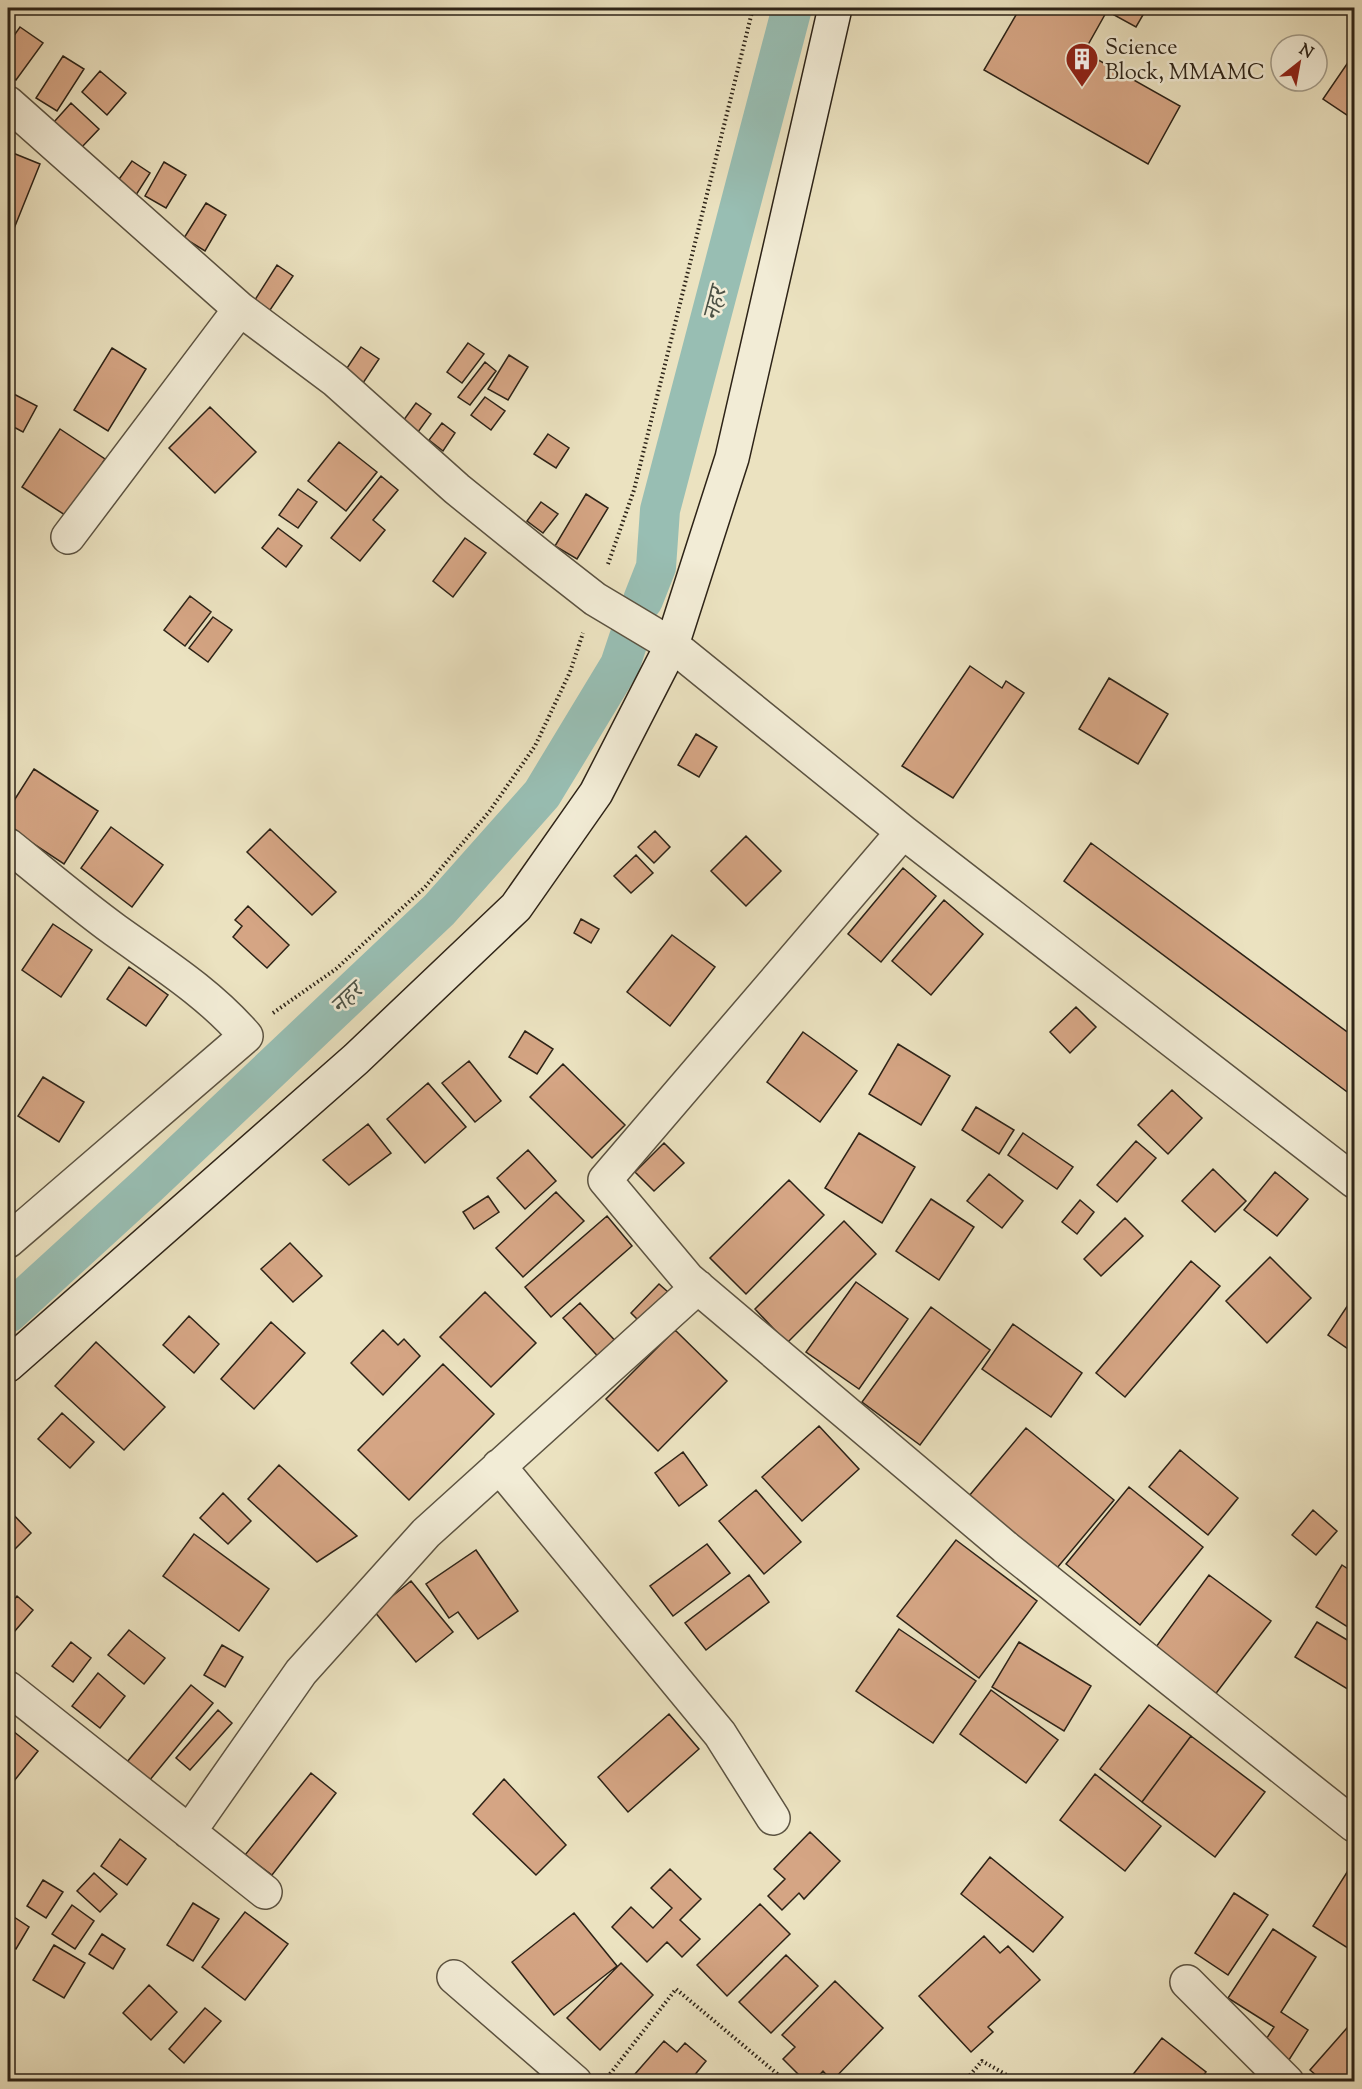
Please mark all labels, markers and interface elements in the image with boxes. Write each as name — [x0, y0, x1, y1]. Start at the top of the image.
place label: Science Block, MMAMC — [1105, 33, 1265, 90]
north arrow — [1269, 33, 1329, 93]
text: N — [1294, 39, 1317, 66]
building icon: Science Block, MMAMC — [1064, 41, 1100, 88]
water label: नहर — [695, 280, 738, 325]
water label: नहर — [324, 972, 375, 1023]

